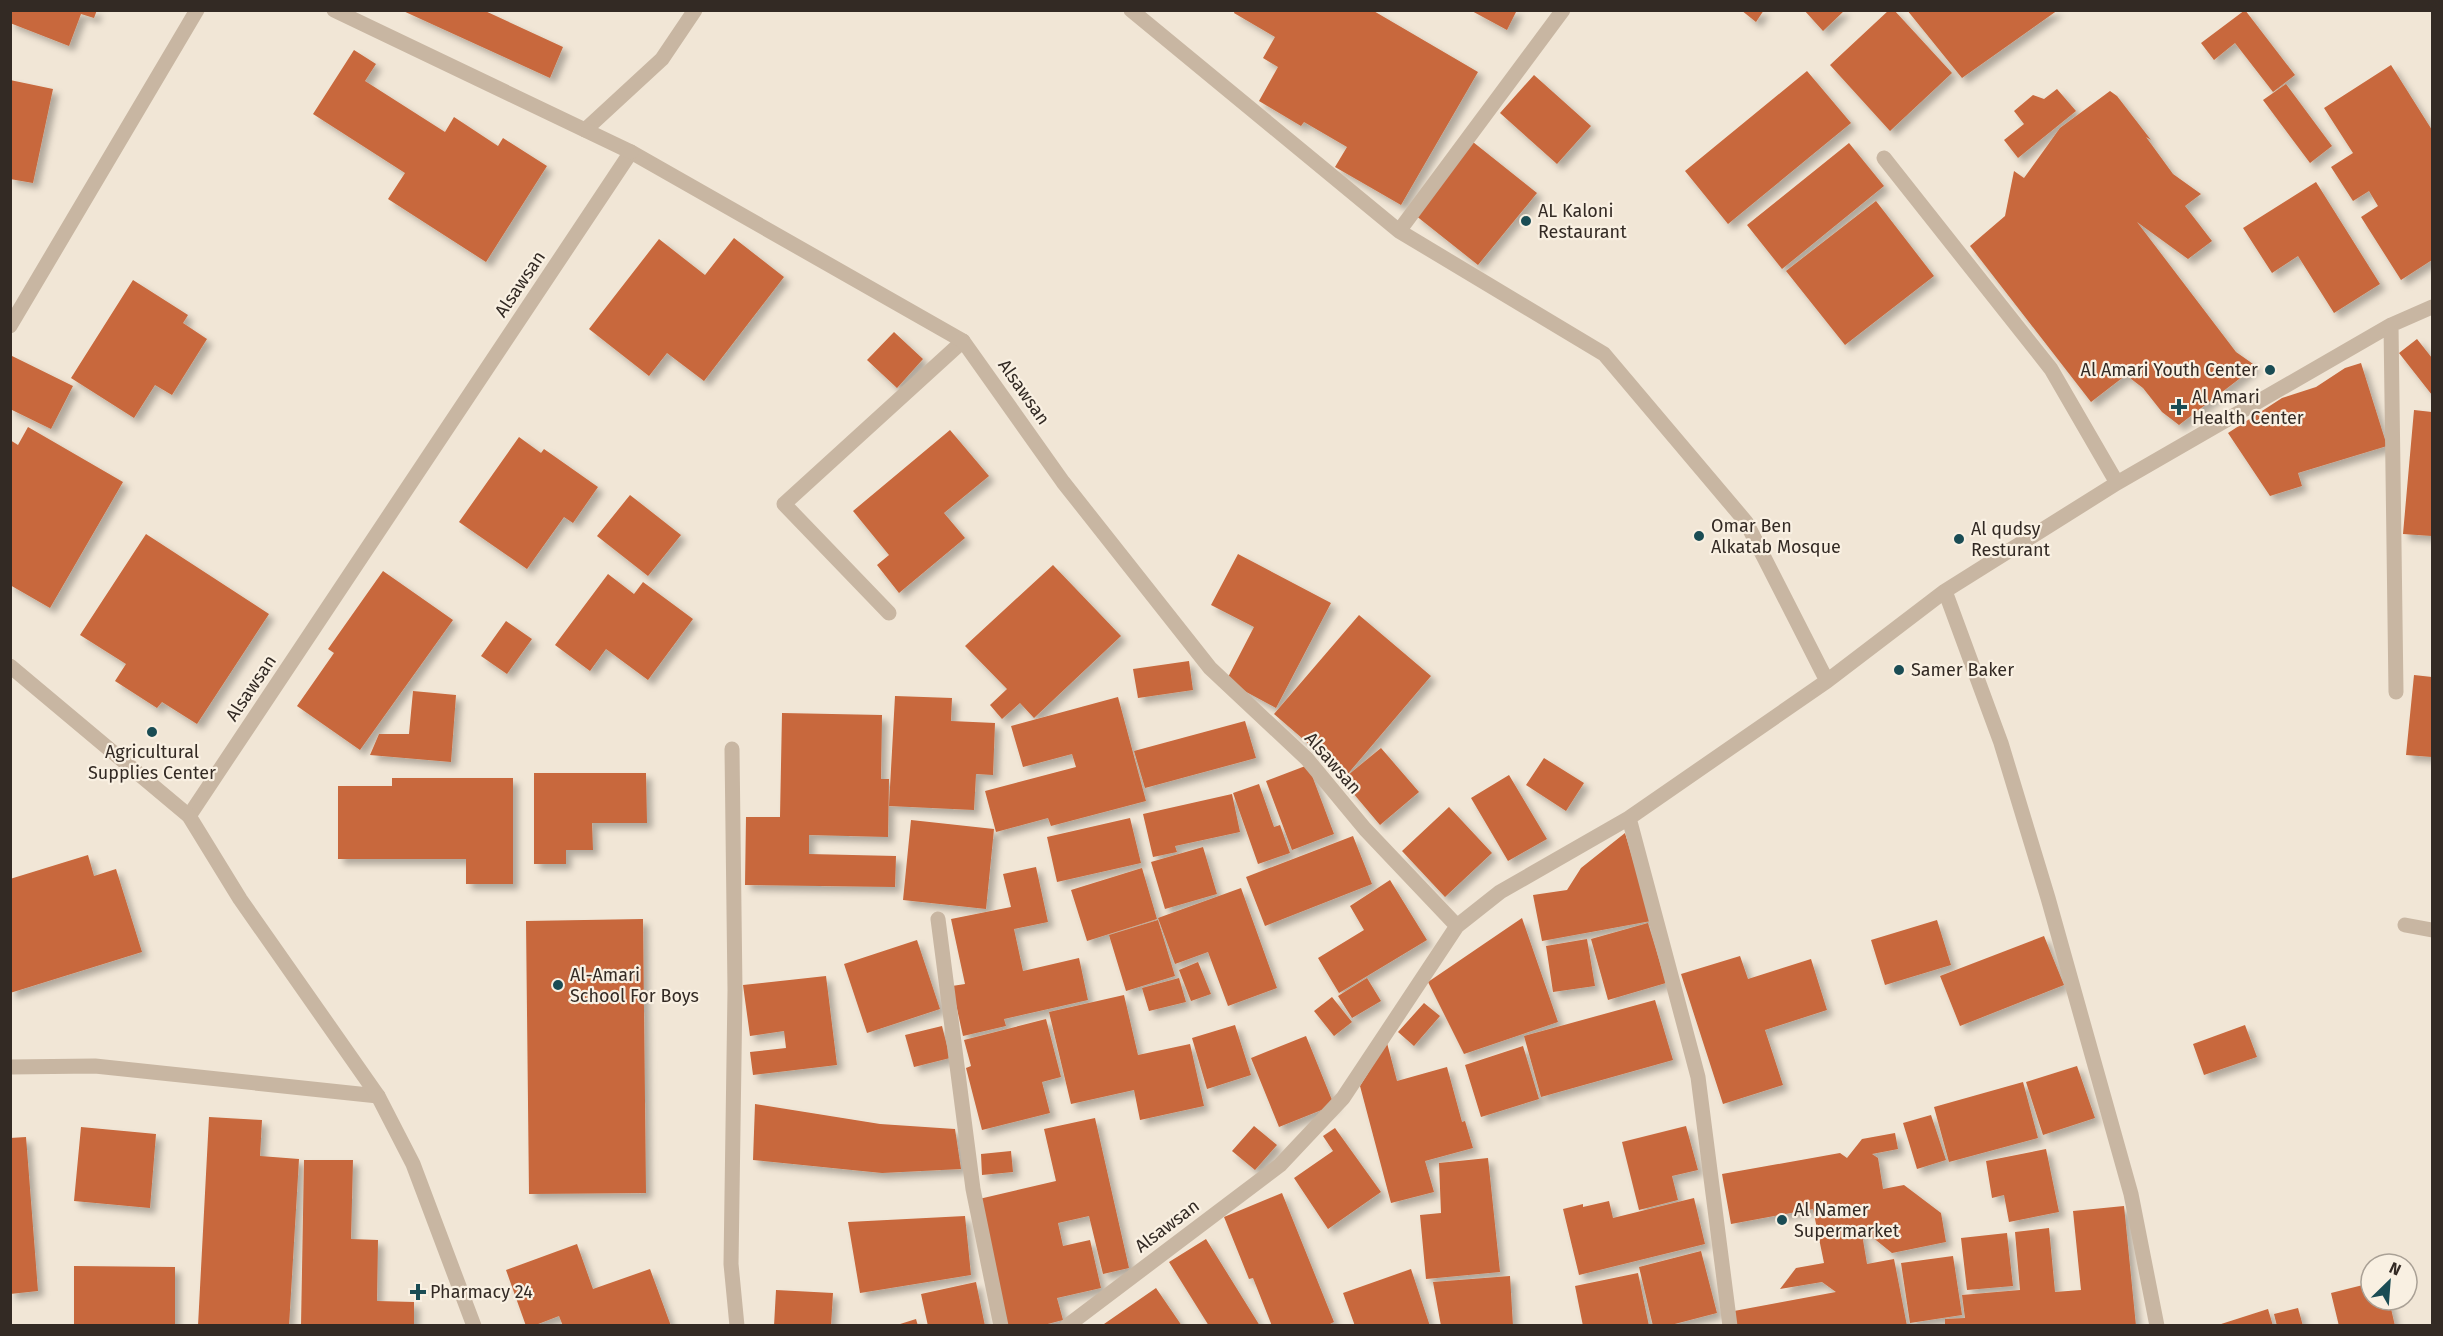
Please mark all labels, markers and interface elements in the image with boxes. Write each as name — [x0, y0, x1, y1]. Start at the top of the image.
place label: AL Kaloni Restaurant — [1538, 200, 1627, 243]
marker: AL Kaloni Restaurant — [1519, 214, 1533, 228]
street label: Alsawsan — [490, 247, 550, 321]
street label: Alsawsan — [993, 355, 1055, 429]
place label: Al Amari Youth Center — [2081, 359, 2258, 381]
marker: Al Amari Youth Center — [2263, 363, 2277, 377]
place label: Al Amari Health Center — [2192, 386, 2304, 429]
marker: Al Amari Health Center — [2170, 398, 2188, 416]
place label: Omar Ben Alkatab Mosque — [1711, 515, 1841, 558]
place label: Al qudsy Resturant — [1971, 518, 2050, 561]
marker: Omar Ben Alkatab Mosque — [1692, 529, 1706, 543]
marker: Al qudsy Resturant — [1952, 532, 1966, 546]
street label: Alsawsan — [221, 651, 281, 725]
place label: Samer Baker — [1911, 659, 2014, 681]
marker: Samer Baker — [1892, 663, 1906, 677]
marker: Agricultural Supplies Center — [145, 725, 159, 739]
street label: Alsawsan — [1300, 727, 1366, 799]
place label: Agricultural Supplies Center — [88, 741, 216, 784]
place label: Al-Amari School For Boys — [570, 964, 699, 1007]
marker: Al-Amari School For Boys — [551, 978, 565, 992]
street label: Alsawsan — [1130, 1195, 1204, 1257]
place label: Al Namer Supermarket — [1794, 1199, 1900, 1242]
marker: Al Namer Supermarket — [1775, 1213, 1789, 1227]
north arrow — [2359, 1252, 2419, 1312]
text: N — [2386, 1258, 2404, 1280]
place label: Pharmacy 24 — [430, 1281, 533, 1303]
marker: Pharmacy 24 — [411, 1285, 425, 1299]

